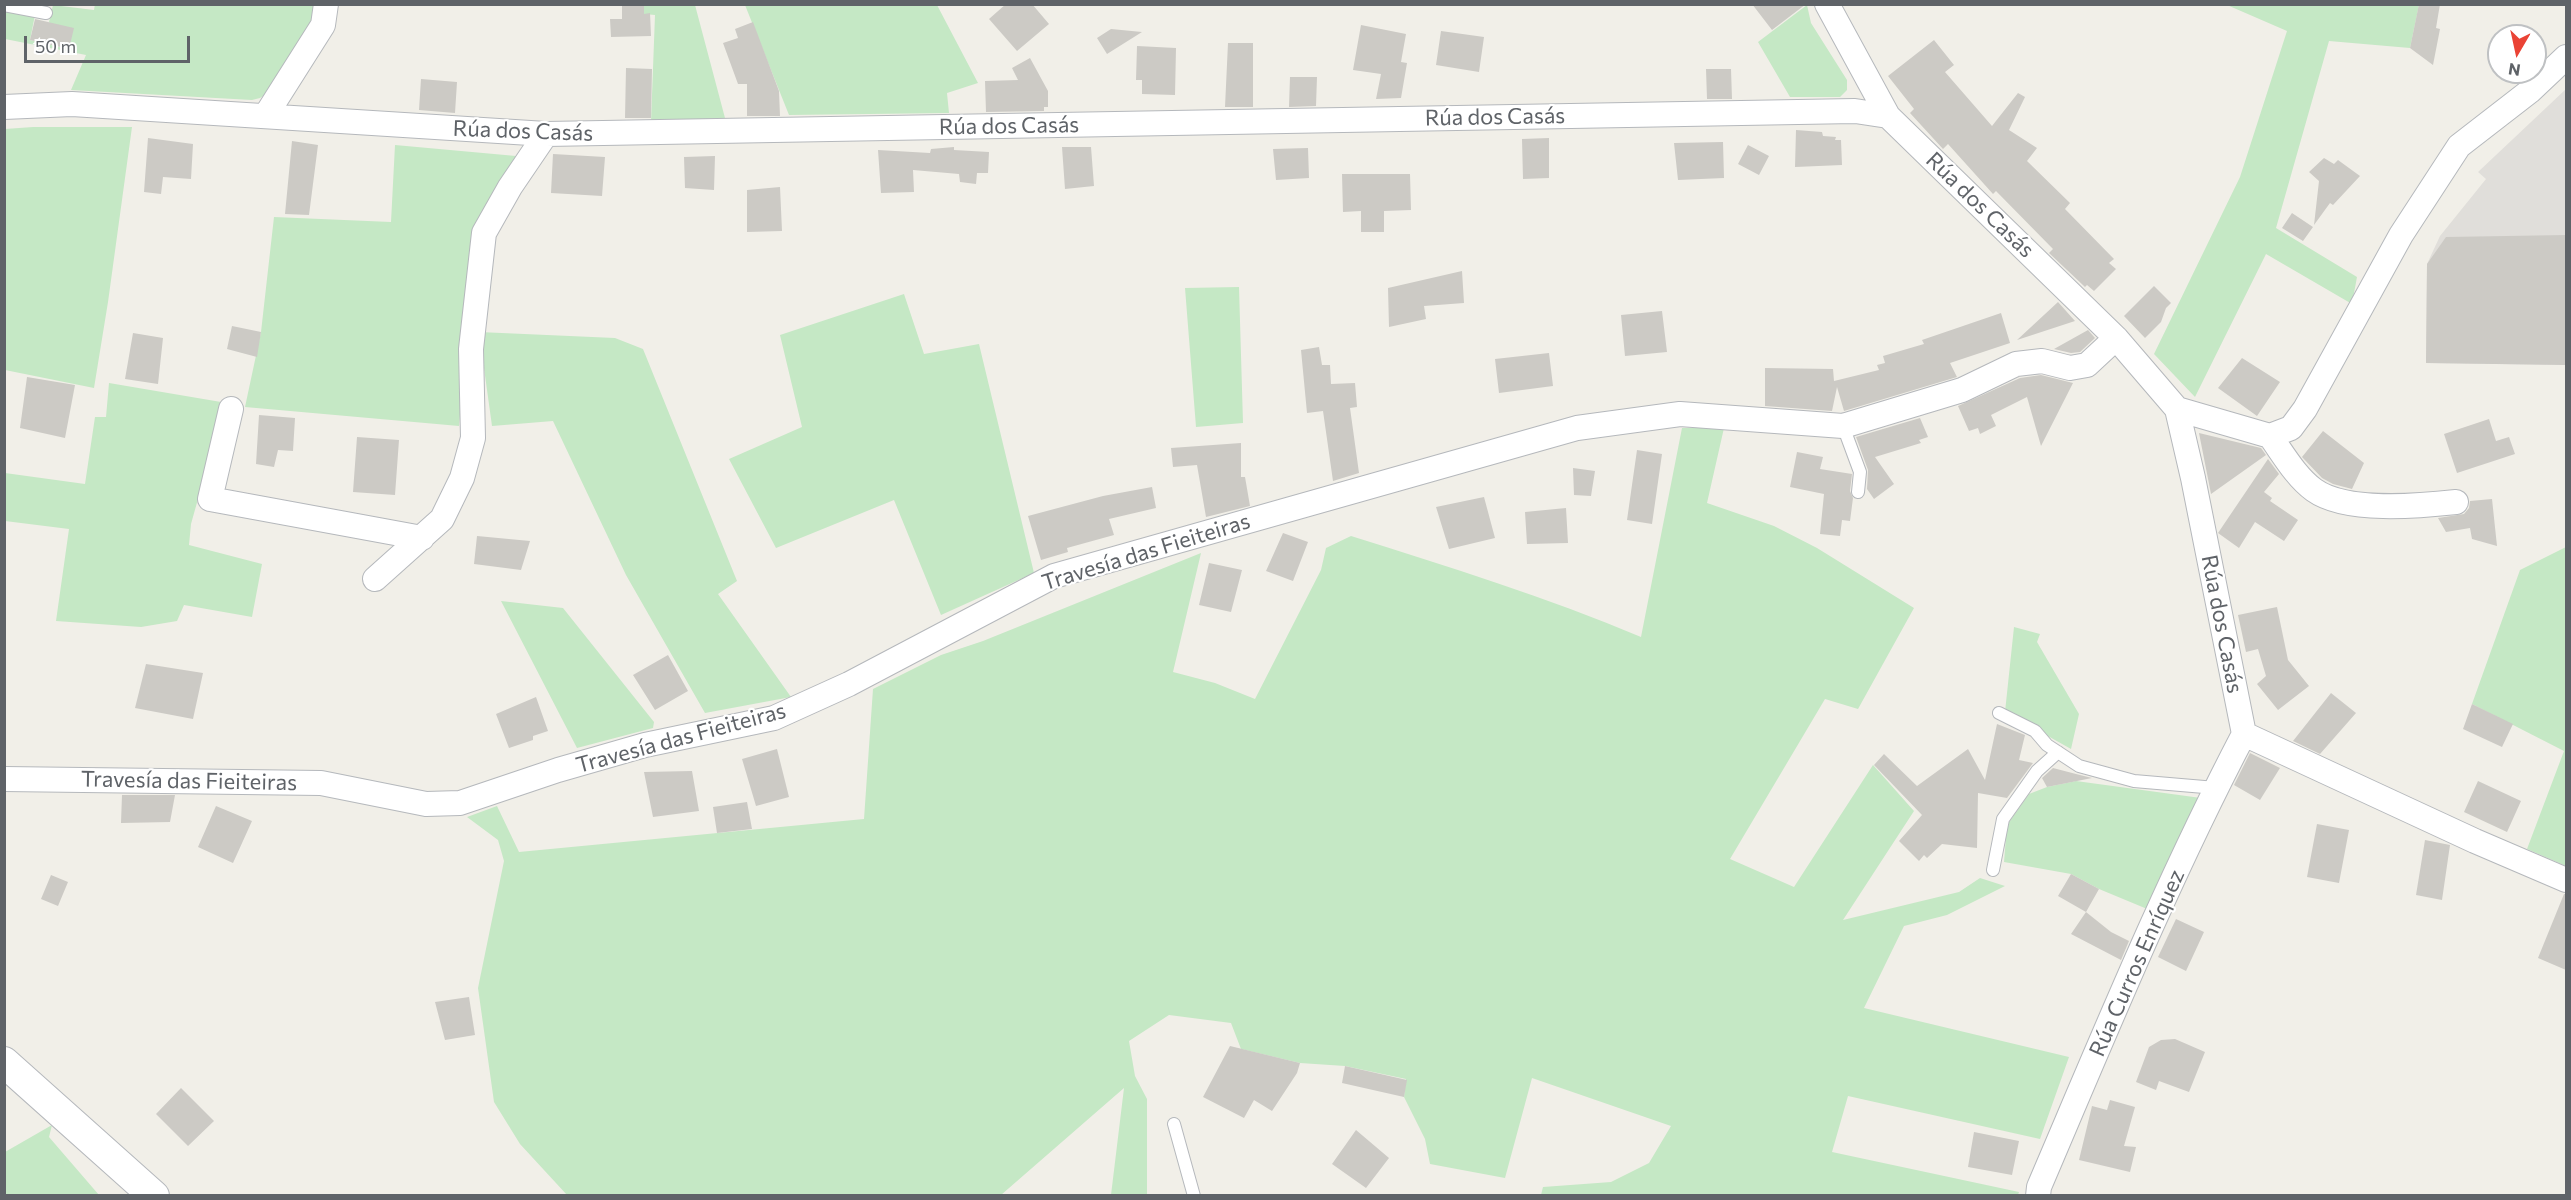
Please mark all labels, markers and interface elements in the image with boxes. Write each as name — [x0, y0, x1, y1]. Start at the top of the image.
scale bar — [27, 24, 194, 62]
north arrow — [2487, 24, 2547, 84]
text: 50 m — [35, 35, 76, 57]
text: N — [2507, 60, 2522, 81]
street label: Rúa dos Casás — [1425, 103, 1565, 131]
street label: Rúa dos Casás — [939, 112, 1079, 140]
street label: Rúa dos Casás — [452, 115, 594, 147]
street label: Rúa dos Casás — [1920, 147, 2040, 263]
street label: Travesía das Fieiteiras — [1039, 508, 1253, 596]
street label: Rúa dos Casás — [2196, 553, 2248, 695]
street label: Travesía das Fieiteiras — [573, 697, 789, 779]
street label: Travesía das Fieiteiras — [81, 766, 297, 796]
street label: Rúa Curros Enríquez — [2084, 865, 2190, 1061]

